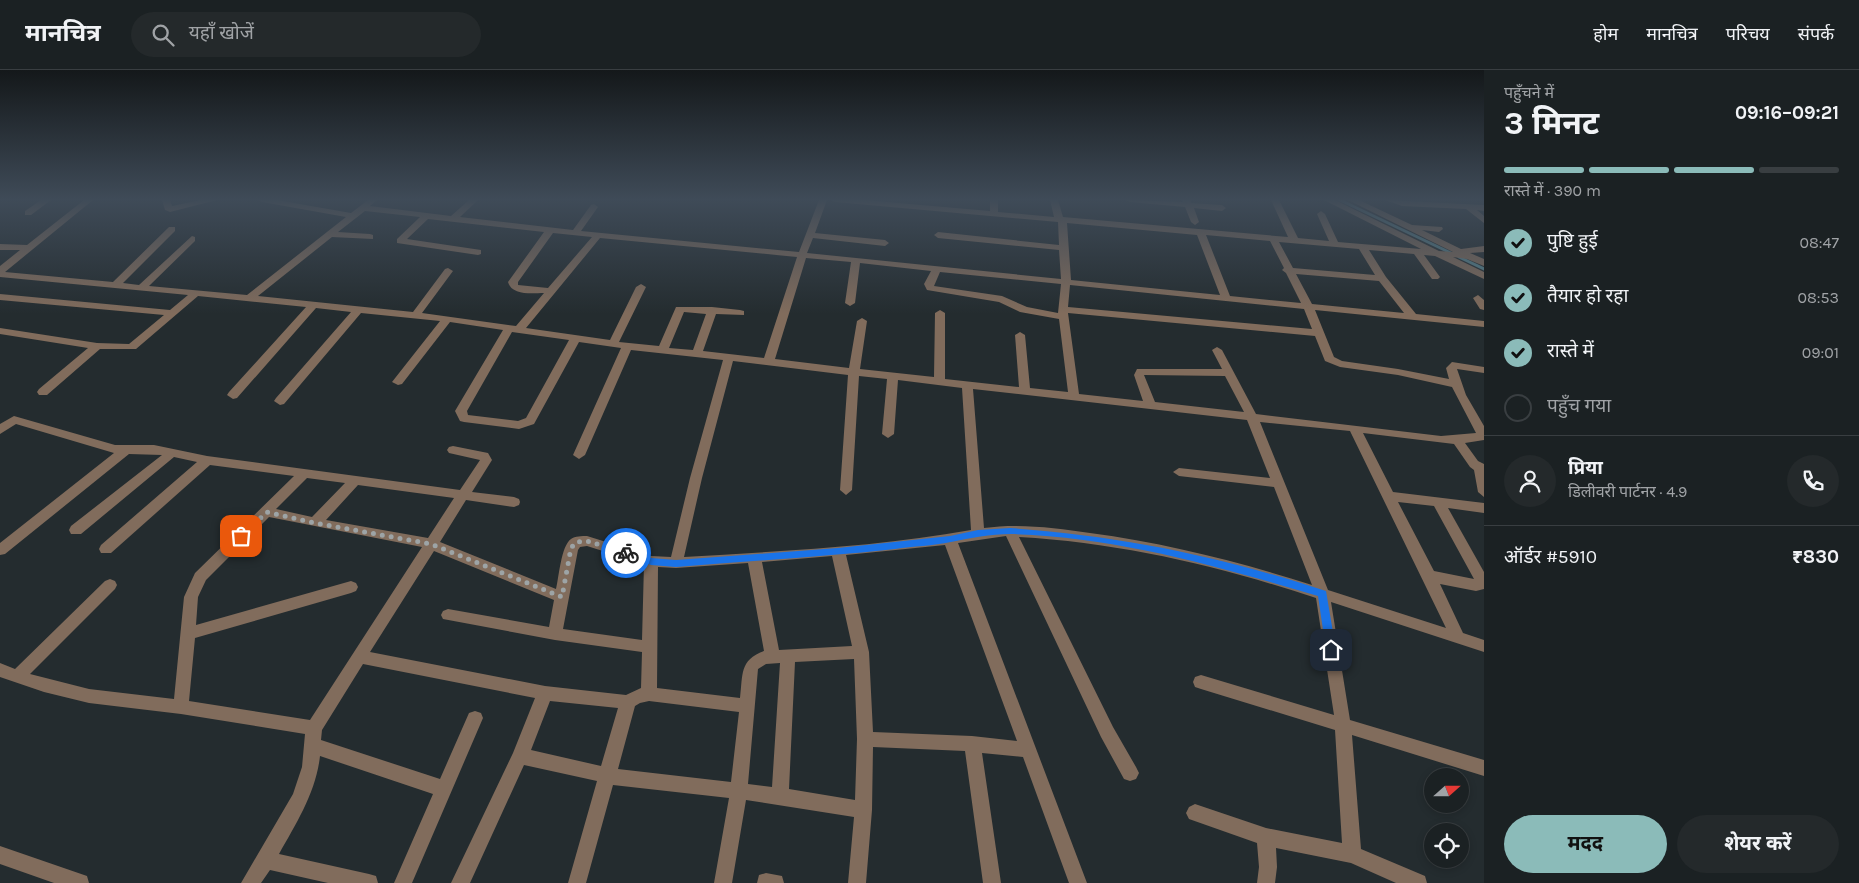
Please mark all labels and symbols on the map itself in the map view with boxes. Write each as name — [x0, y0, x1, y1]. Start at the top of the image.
pin — [220, 515, 262, 557]
courier — [601, 528, 651, 578]
pin — [1310, 629, 1352, 671]
north arrow — [1424, 768, 1469, 812]

